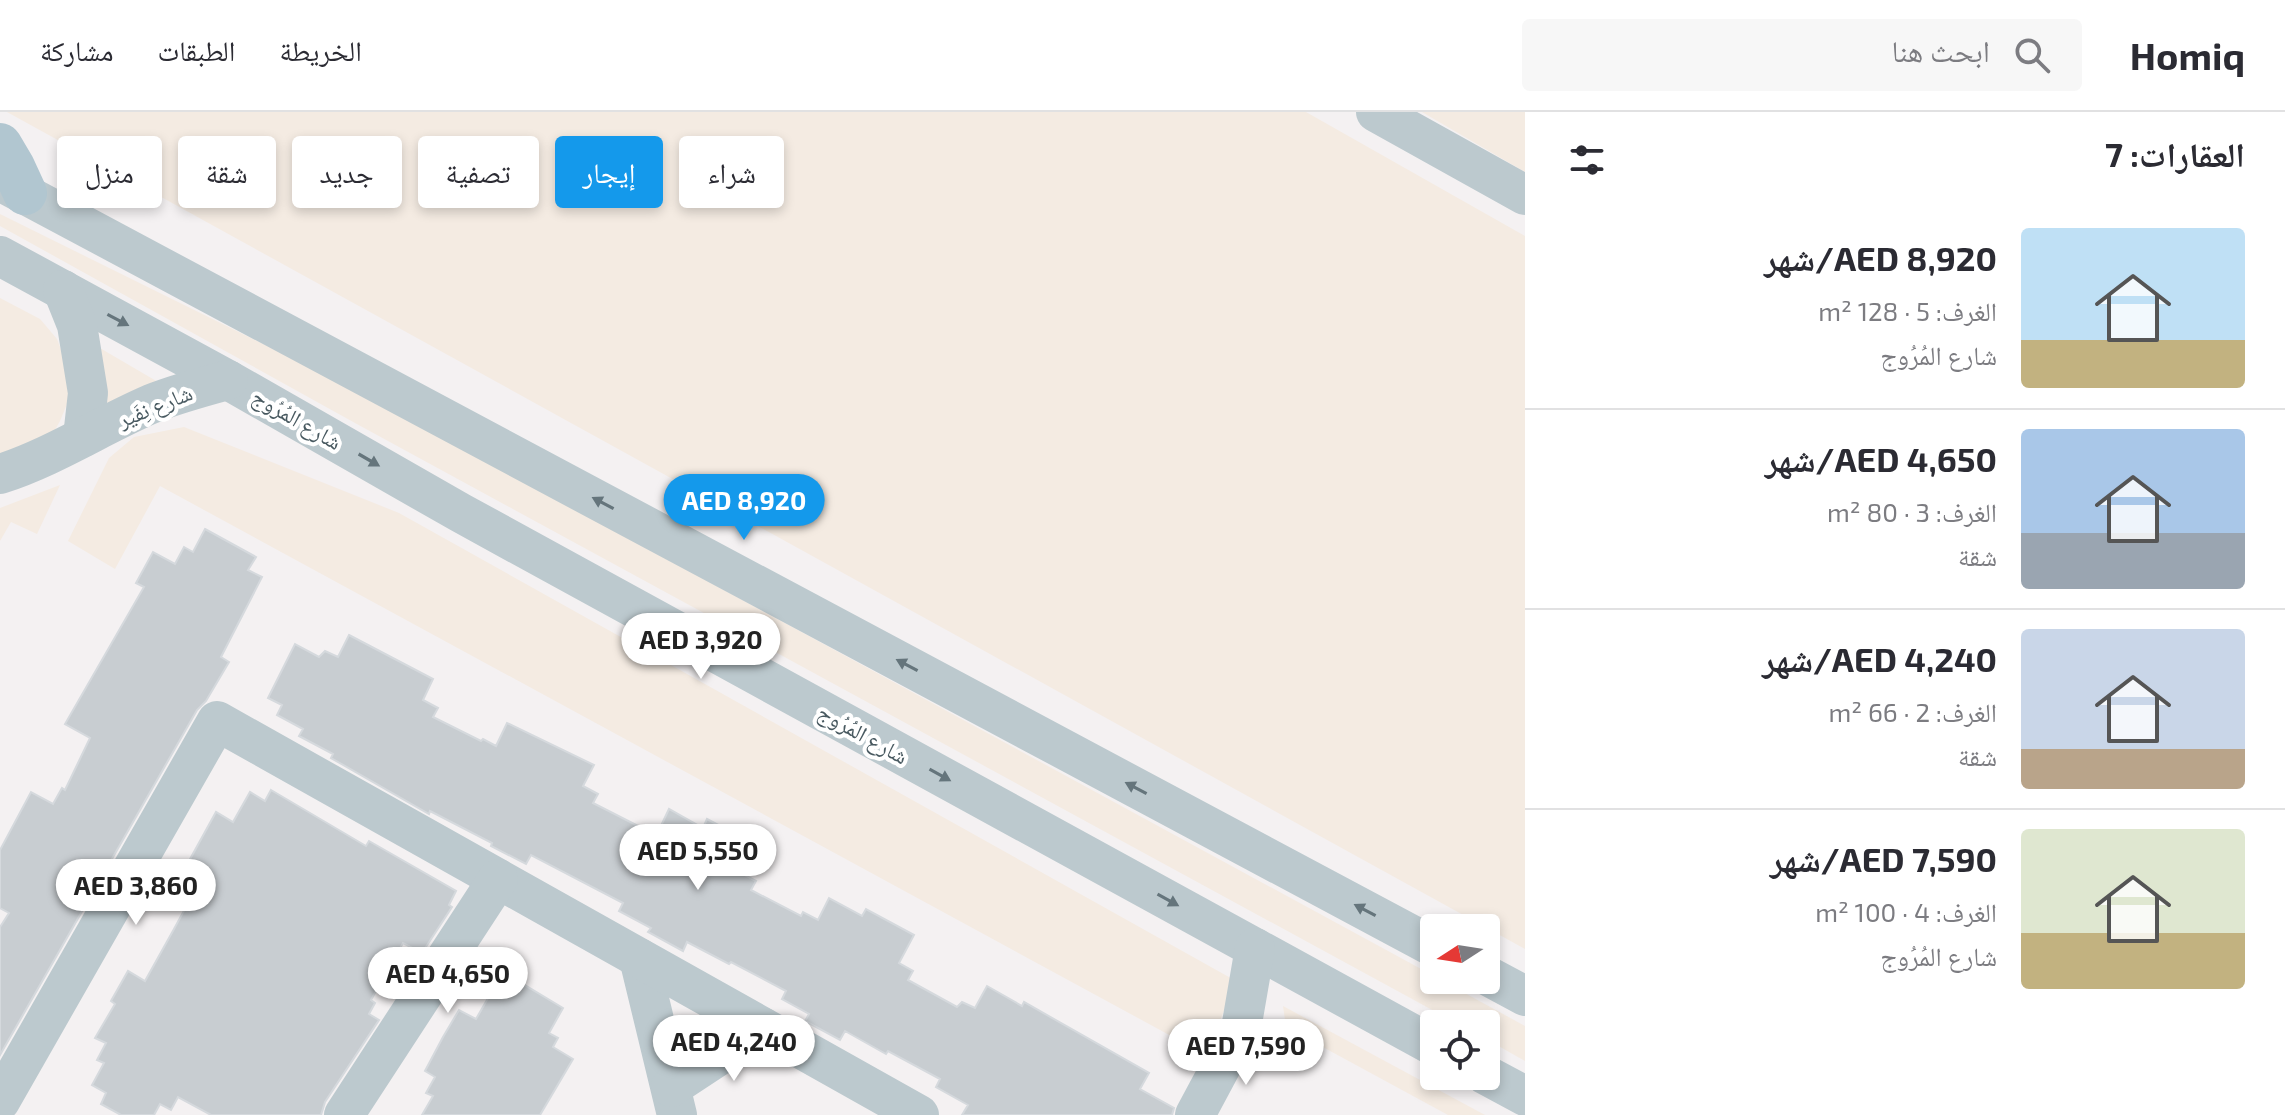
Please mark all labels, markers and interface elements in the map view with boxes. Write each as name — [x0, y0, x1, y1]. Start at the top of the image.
search box — [1522, 19, 2082, 91]
text: ابحث هنا — [1892, 32, 1990, 68]
text: Homiq — [2130, 32, 2245, 78]
text: مشاركة — [40, 33, 114, 67]
text: الطبقات — [158, 33, 235, 67]
text: الخريطة — [279, 33, 362, 67]
icon: search — [2010, 33, 2054, 77]
text: العقارات: 7 — [2105, 133, 2245, 174]
chip: منزل — [57, 136, 162, 208]
chip: شقة — [178, 136, 276, 208]
chip: جديد — [292, 136, 402, 208]
chip: تصفية — [418, 136, 539, 208]
chip: إيجار — [555, 136, 663, 208]
chip: شراء — [679, 136, 784, 208]
icon: filters — [1565, 138, 1609, 182]
text: AED 8,920/شهر — [1764, 237, 1997, 278]
icon: home — [2085, 260, 2181, 356]
text: الغرف: 5 · 128 m² — [1818, 295, 1997, 326]
one-way arrow — [106, 313, 129, 327]
text: شارع المُرُوج — [1880, 339, 1997, 370]
street label: شارع نِفَير — [113, 378, 196, 434]
street label: شارع المُرُوج — [247, 382, 347, 456]
text: AED 4,650/شهر — [1765, 438, 1997, 479]
one-way arrow — [358, 453, 380, 467]
icon: home — [2085, 461, 2181, 557]
pin: AED 8,920 — [652, 474, 836, 542]
text: AED 8,920 — [682, 484, 806, 515]
one-way arrow — [592, 496, 615, 510]
text: الغرف: 3 · 80 m² — [1827, 496, 1997, 527]
text: شقة — [1958, 540, 1997, 571]
pin: AED 3,920 — [609, 613, 793, 681]
text: AED 3,920 — [639, 623, 763, 654]
text: AED 4,240/شهر — [1762, 638, 1997, 679]
one-way arrow — [895, 659, 918, 672]
icon: home — [2085, 661, 2181, 757]
text: الغرف: 2 · 66 m² — [1829, 696, 1997, 727]
street label: شارع المُرُوج — [813, 698, 913, 770]
text: شقة — [1958, 740, 1997, 771]
one-way arrow — [929, 768, 951, 782]
one-way arrow — [1125, 781, 1147, 795]
pin: AED 5,550 — [606, 824, 790, 892]
text: AED 5,550 — [637, 834, 759, 865]
text: AED 7,590/شهر — [1770, 838, 1997, 879]
pin: AED 3,860 — [44, 859, 228, 927]
icon: home — [2085, 861, 2181, 957]
text: AED 3,860 — [74, 869, 198, 900]
one-way arrow — [1157, 893, 1179, 907]
text: الغرف: 4 · 100 m² — [1815, 896, 1997, 927]
one-way arrow — [1354, 904, 1377, 917]
north arrow — [1420, 914, 1500, 994]
map controls — [1420, 914, 1500, 1090]
text: شارع المُرُوج — [1880, 940, 1997, 971]
pin: AED 4,650 — [356, 947, 540, 1015]
text: AED 4,650 — [386, 957, 510, 988]
button: locate — [1420, 1010, 1500, 1090]
pin: AED 4,240 — [642, 1015, 826, 1083]
pin: AED 7,590 — [1154, 1019, 1338, 1087]
text: AED 4,240 — [671, 1025, 797, 1056]
text: AED 7,590 — [1186, 1029, 1306, 1060]

